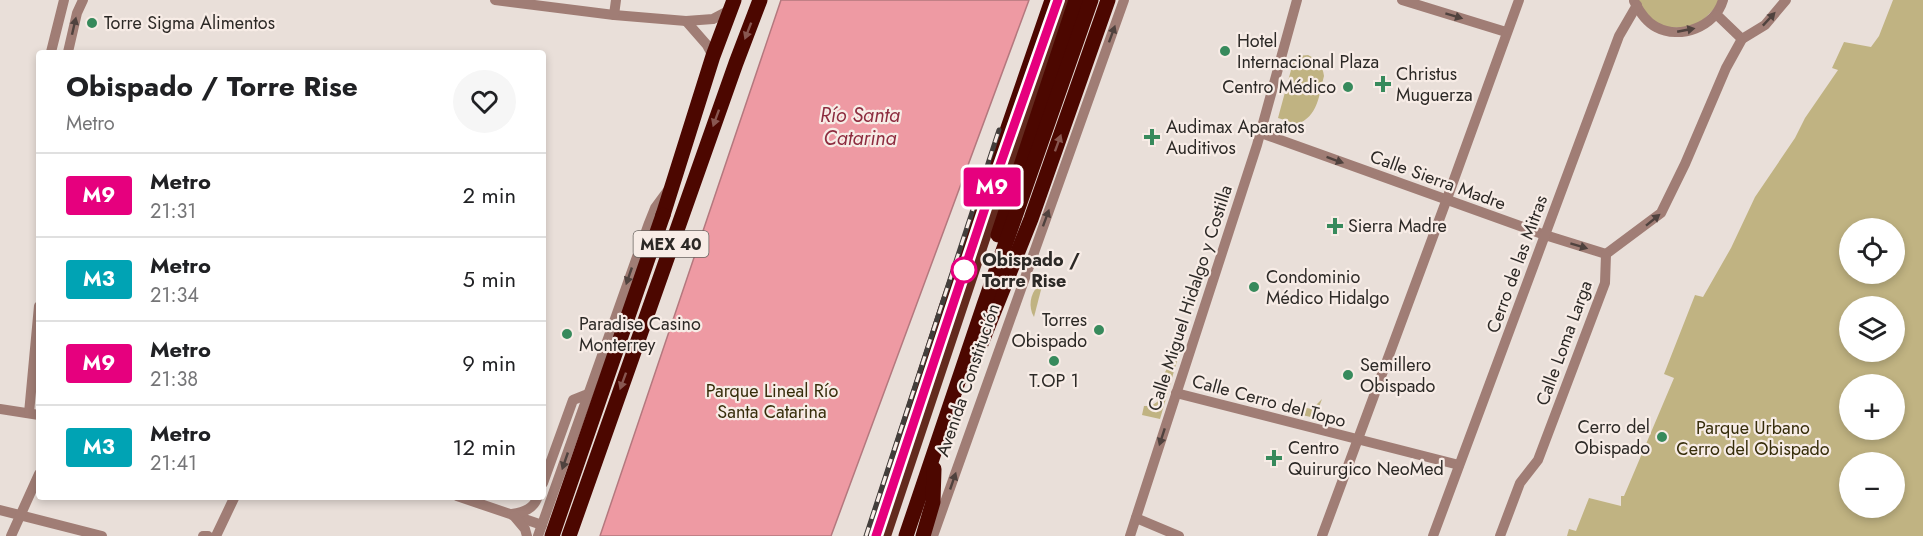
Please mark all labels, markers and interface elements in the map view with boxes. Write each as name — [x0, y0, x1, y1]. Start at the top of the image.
place label: Torre Sigma Alimentos — [104, 10, 275, 36]
one-way arrow — [1445, 12, 1463, 21]
one-way arrow — [1762, 12, 1776, 27]
marker: Torre Sigma Alimentos — [85, 16, 99, 30]
one-way arrow — [70, 17, 80, 35]
one-way arrow — [742, 23, 752, 41]
one-way arrow — [1107, 25, 1117, 43]
one-way arrow — [1677, 25, 1696, 34]
place label: Hotel Internacional Plaza — [1237, 28, 1379, 75]
marker: Hotel Internacional Plaza — [1218, 44, 1232, 58]
place label: Christus Muguerza — [1396, 61, 1473, 108]
text: Obispado / Torre Rise — [66, 66, 358, 107]
button: heart — [453, 70, 516, 133]
place label: Centro Médico — [1222, 74, 1336, 100]
marker: Christus Muguerza — [1374, 75, 1392, 93]
marker: Centro Médico — [1341, 80, 1355, 94]
water label: Río Santa Catarina — [820, 101, 900, 153]
text: Metro — [66, 109, 115, 138]
one-way arrow — [710, 109, 720, 127]
place label: Audimax Aparatos Auditivos — [1166, 114, 1305, 161]
marker: Audimax Aparatos Auditivos — [1143, 128, 1161, 146]
one-way arrow — [1053, 134, 1063, 152]
street label: Calle Sierra Madre — [1366, 143, 1510, 217]
one-way arrow — [1326, 156, 1344, 165]
text: Metro — [150, 165, 211, 197]
line badge: M9 — [965, 168, 1019, 207]
text: M9 — [976, 172, 1008, 202]
text: 2 min — [462, 179, 516, 211]
text: M9 — [83, 180, 115, 210]
street label: Calle Miguel Hidalgo y Costilla — [1141, 182, 1239, 414]
street label: Cerro de las Mitras — [1480, 191, 1554, 337]
text: 21:31 — [150, 197, 196, 226]
one-way arrow — [1041, 209, 1051, 227]
place label: Sierra Madre — [1348, 213, 1447, 239]
one-way arrow — [1645, 214, 1660, 227]
marker: Sierra Madre — [1326, 217, 1344, 235]
map controls — [1839, 218, 1905, 518]
button: locate — [1839, 218, 1905, 284]
road number: MEX 40 — [634, 231, 708, 257]
one-way arrow — [1570, 242, 1588, 251]
place label: Obispado / Torre Rise — [982, 247, 1080, 294]
text: Metro — [150, 249, 211, 281]
marker: Obispado / Torre Rise — [951, 257, 977, 283]
text: 5 min — [463, 263, 516, 295]
text: M3 — [83, 264, 115, 294]
place label: Condominio Médico Hidalgo — [1266, 264, 1389, 311]
one-way arrow — [624, 268, 634, 286]
street label: Calle Loma Larga — [1529, 277, 1599, 409]
marker: Condominio Médico Hidalgo — [1247, 280, 1261, 294]
text: 21:34 — [150, 281, 199, 310]
button: layers — [1839, 296, 1905, 362]
street label: Avenida Constitución — [930, 300, 1006, 460]
place label: Torres Obispado — [1012, 307, 1087, 354]
place label: Paradise Casino Monterrey — [579, 311, 701, 358]
marker: Torres Obispado — [1092, 323, 1106, 337]
marker: Paradise Casino Monterrey — [560, 327, 574, 341]
text: Metro — [150, 333, 211, 365]
text: 9 min — [462, 347, 516, 379]
text: M9 — [83, 348, 115, 378]
place label: Semillero Obispado — [1360, 352, 1436, 399]
marker: T.OP 1 — [1047, 354, 1061, 368]
text: 21:38 — [150, 365, 198, 394]
place label: T.OP 1 — [1029, 368, 1079, 394]
street label: Calle Cerro del Topo — [1189, 368, 1349, 434]
marker: Semillero Obispado — [1341, 368, 1355, 382]
one-way arrow — [617, 372, 627, 390]
button: + — [1839, 374, 1905, 440]
park label: Parque Lineal Río Santa Catarina — [706, 378, 838, 425]
place label: Cerro del Obispado — [1575, 414, 1650, 461]
park label: Parque Urbano Cerro del Obispado — [1676, 415, 1830, 462]
text: Metro — [150, 417, 211, 449]
one-way arrow — [1157, 428, 1166, 446]
marker: Cerro del Obispado — [1655, 430, 1669, 444]
text: 12 min — [453, 431, 516, 463]
text: M3 — [83, 432, 115, 462]
place label: Centro Quirurgico NeoMed — [1288, 435, 1444, 482]
text: 21:41 — [150, 449, 197, 478]
marker: Centro Quirurgico NeoMed — [1265, 449, 1283, 467]
one-way arrow — [559, 452, 569, 470]
button: − — [1839, 452, 1905, 518]
one-way arrow — [948, 472, 958, 490]

